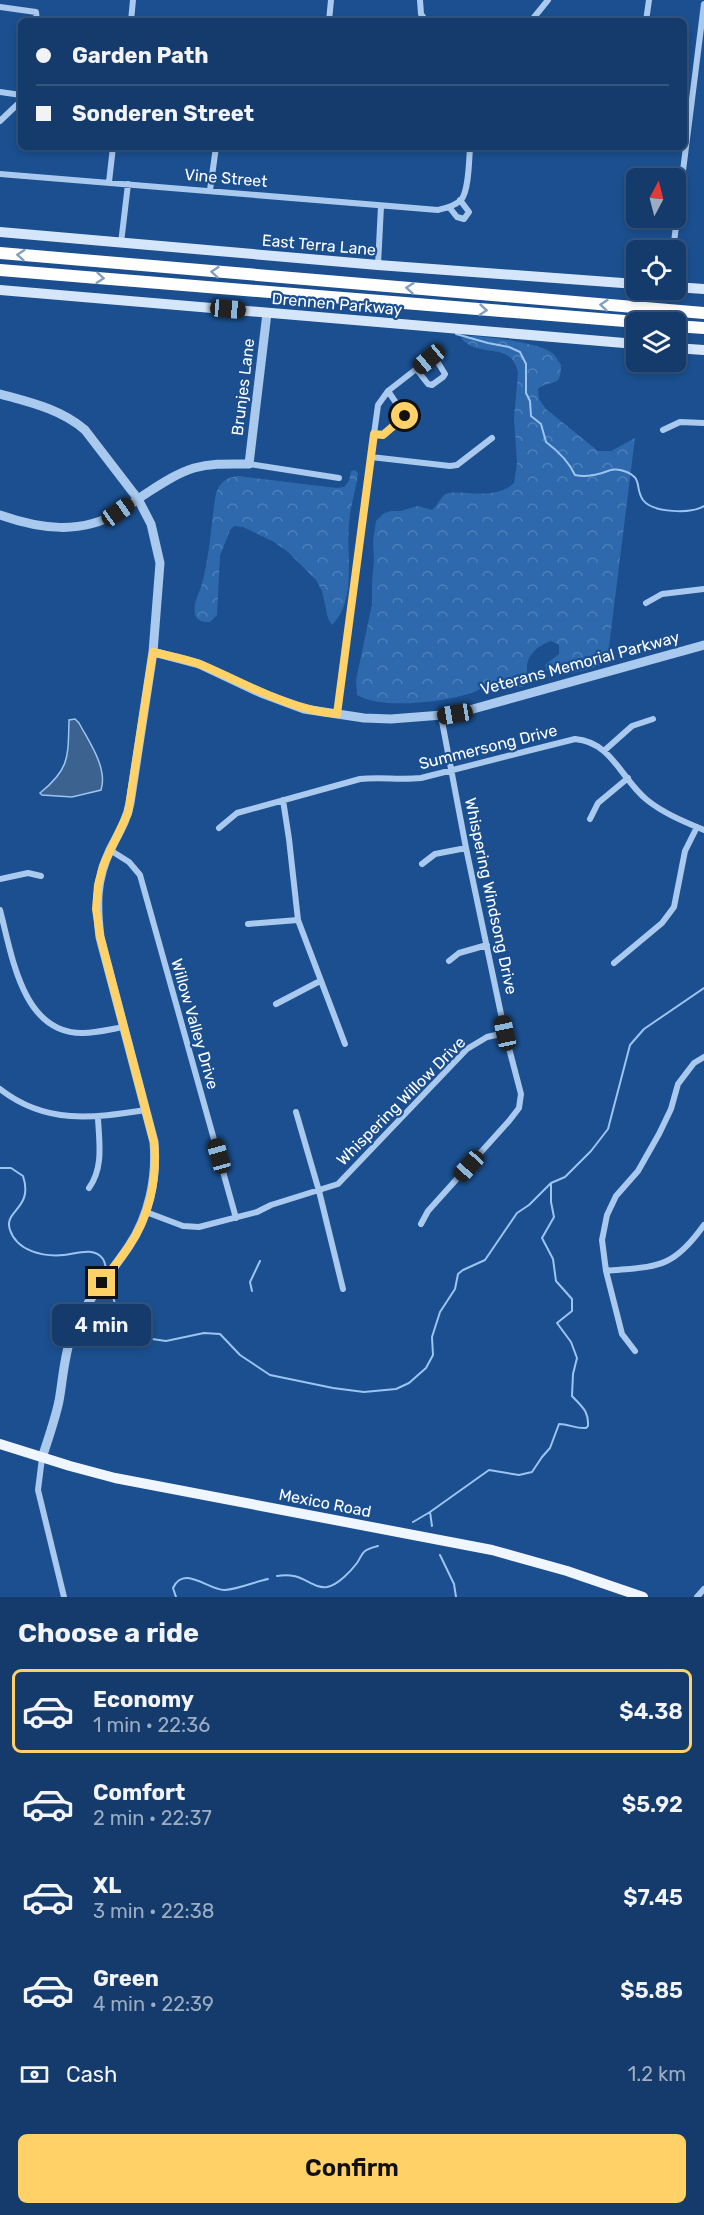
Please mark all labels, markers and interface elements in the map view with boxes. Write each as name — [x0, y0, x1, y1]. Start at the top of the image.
text: Garden Path — [72, 42, 209, 69]
text: Sonderen Street — [72, 100, 254, 127]
street label: Vine Street — [184, 165, 268, 191]
north arrow — [626, 168, 686, 228]
map controls — [626, 168, 686, 372]
street label: East Terra Lane — [261, 231, 377, 259]
button: locate — [626, 240, 686, 300]
one-way arrow — [16, 249, 25, 262]
one-way arrow — [211, 266, 220, 279]
one-way arrow — [96, 271, 105, 284]
one-way arrow — [405, 282, 414, 295]
street label: Drennen Parkway — [271, 289, 403, 319]
car — [209, 298, 247, 320]
one-way arrow — [599, 299, 608, 312]
one-way arrow — [478, 303, 487, 316]
button: layers — [626, 312, 686, 372]
street label: Brunjes Lane — [228, 337, 258, 437]
car — [409, 341, 449, 377]
route start — [391, 402, 418, 429]
car — [98, 494, 138, 530]
street label: Veterans Memorial Parkway — [478, 627, 682, 699]
car — [436, 702, 474, 726]
street label: Summersong Drive — [417, 721, 559, 773]
street label: Whispering Windsong Drive — [461, 796, 521, 996]
street label: Willow Valley Drive — [167, 956, 223, 1092]
car — [492, 1014, 518, 1052]
street label: Whispering Willow Drive — [333, 1033, 469, 1169]
car — [205, 1136, 233, 1176]
car — [450, 1147, 488, 1185]
route end — [88, 1269, 115, 1296]
callout: 4 min — [52, 1304, 152, 1346]
text: 4 min — [74, 1313, 129, 1337]
street label: Mexico Road — [277, 1485, 373, 1521]
text: Choose a ride — [18, 1617, 199, 1649]
icon: car — [21, 1684, 75, 1738]
text: Economy — [93, 1686, 194, 1713]
text: $4.38 — [619, 1698, 683, 1725]
text: 1 min · 22:36 — [93, 1713, 210, 1737]
icon: car — [21, 1777, 75, 1831]
text: Comfort — [93, 1779, 185, 1806]
text: $5.92 — [622, 1791, 683, 1818]
text: 2 min · 22:37 — [93, 1806, 212, 1830]
icon: car — [21, 1870, 75, 1924]
text: XL — [93, 1872, 121, 1899]
text: $7.45 — [623, 1884, 683, 1911]
text: 3 min · 22:38 — [93, 1899, 214, 1923]
icon: car — [21, 1963, 75, 2017]
text: Green — [93, 1965, 159, 1992]
text: $5.85 — [620, 1977, 683, 2004]
text: 4 min · 22:39 — [93, 1992, 214, 2016]
icon: cash — [18, 2058, 51, 2091]
text: Cash — [66, 2061, 117, 2088]
text: 1.2 km — [628, 2062, 686, 2086]
button: Confirm — [18, 2134, 686, 2203]

